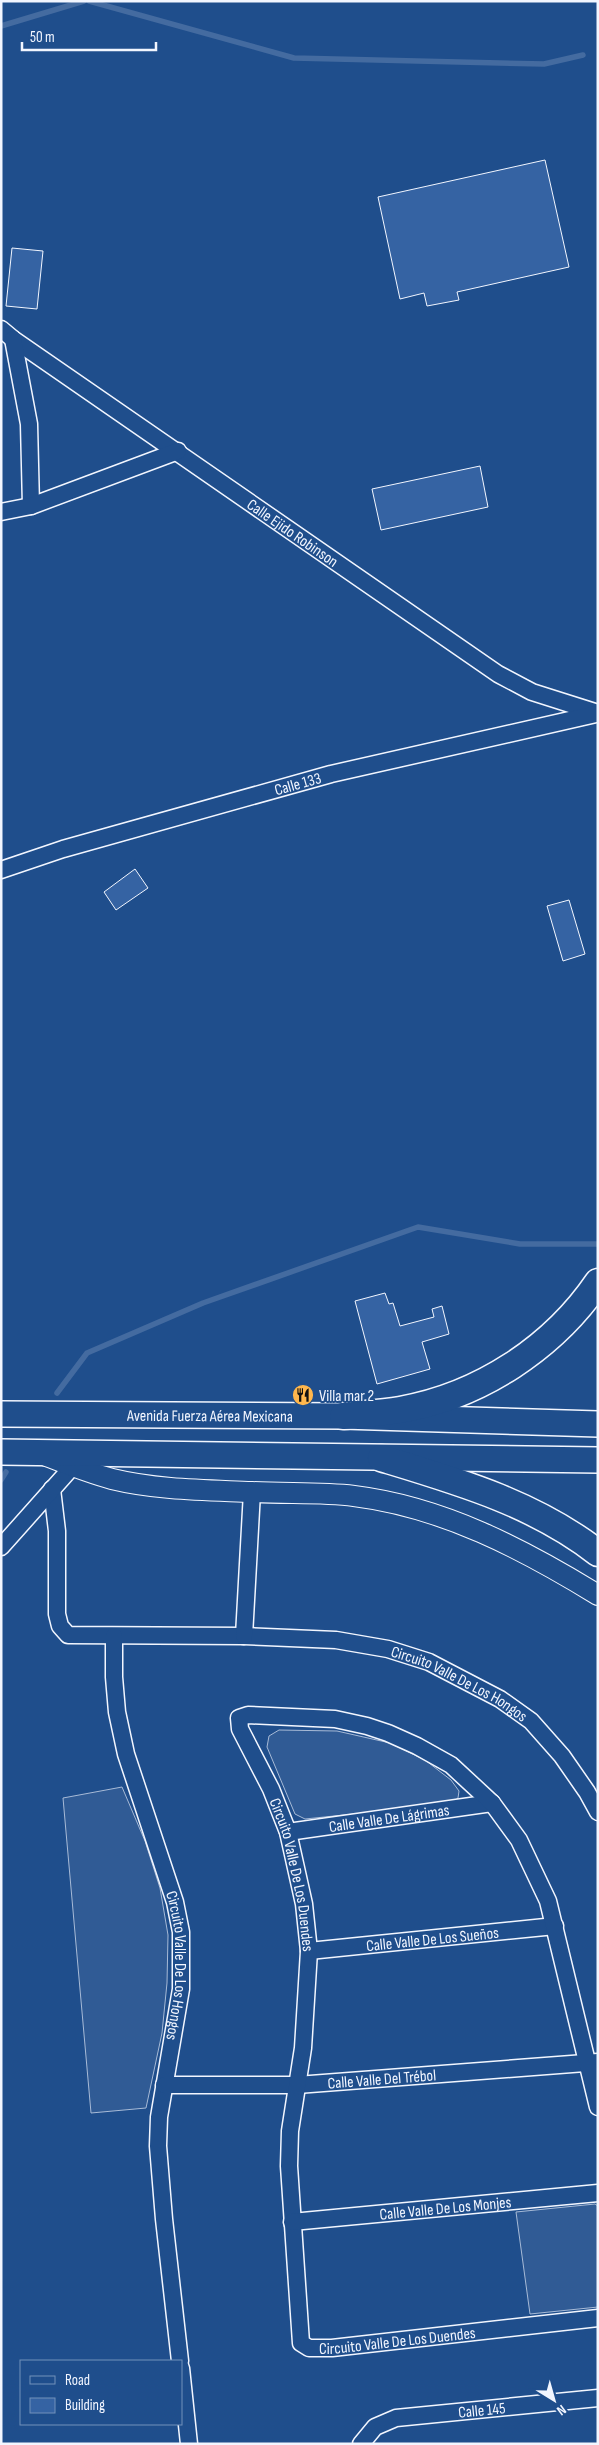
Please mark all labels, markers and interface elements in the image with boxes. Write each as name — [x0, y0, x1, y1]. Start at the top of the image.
scale bar — [22, 20, 156, 52]
text: 50 m — [30, 28, 55, 47]
street label: Calle Ejido Robinson — [243, 496, 341, 572]
street label: Calle 133 — [272, 769, 323, 800]
restaurant icon: Villa mar 2 — [291, 1383, 315, 1407]
place label: Villa mar 2 — [319, 1387, 374, 1406]
street label: Avenida Fuerza Aérea Mexicana — [126, 1407, 293, 1427]
street label: Circuito Valle De Los Hongos — [388, 1643, 531, 1727]
street label: Circuito Valle De Los Duendes — [265, 1796, 317, 1953]
street label: Calle Valle De Lágrimas — [328, 1801, 451, 1837]
street label: Circuito Valle De Los Hongos — [161, 1889, 189, 2042]
street label: Calle Valle De Los Sueños — [365, 1924, 500, 1956]
street label: Calle Valle Del Trébol — [327, 2066, 437, 2094]
street label: Calle Valle De Los Monjes — [379, 2193, 512, 2225]
street label: Circuito Valle De Los Duendes — [319, 2324, 477, 2359]
legend — [20, 2360, 182, 2425]
text: Road — [65, 2371, 90, 2390]
north arrow — [529, 2375, 579, 2425]
text: Building — [65, 2396, 105, 2415]
street label: Calle 145 — [457, 2399, 506, 2423]
text: N — [553, 2401, 570, 2419]

